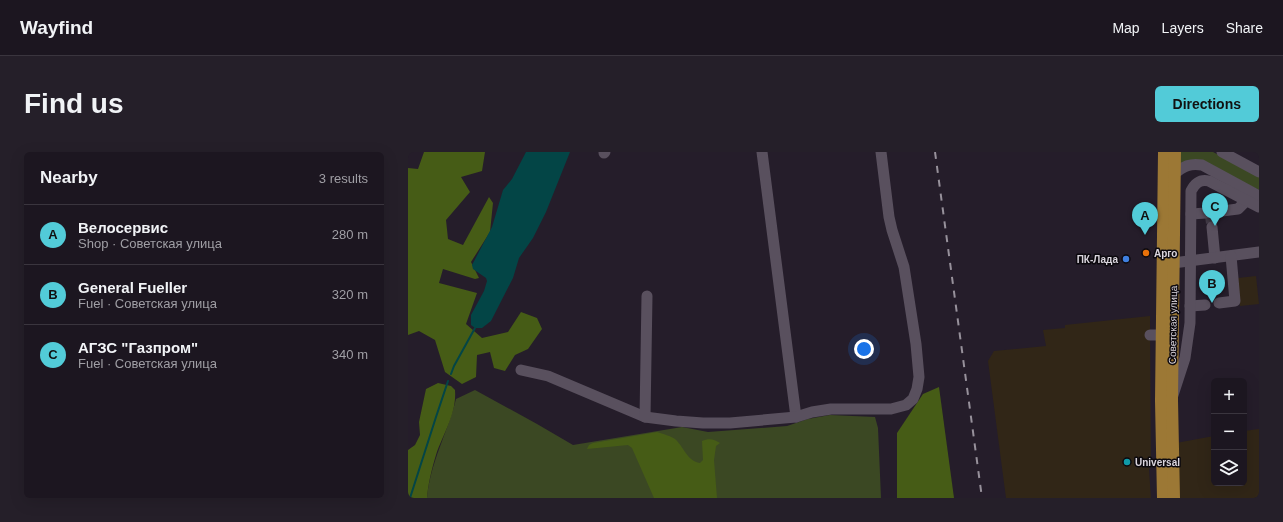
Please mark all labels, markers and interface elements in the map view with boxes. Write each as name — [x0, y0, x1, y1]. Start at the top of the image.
text: Wayfind — [20, 17, 93, 38]
text: Map — [1112, 20, 1140, 36]
text: Layers — [1162, 20, 1204, 36]
text: Share — [1226, 20, 1263, 36]
button: Directions — [1155, 86, 1259, 122]
text: Find us — [24, 88, 124, 119]
text: Nearby — [40, 168, 98, 187]
text: 3 results — [319, 171, 368, 186]
pin: C — [1202, 193, 1228, 226]
pin: A — [1132, 202, 1158, 235]
text: Велосервис — [78, 219, 168, 236]
text: A — [48, 227, 58, 242]
text: 280 m — [332, 227, 368, 242]
text: Shop · Советская улица — [78, 236, 222, 251]
marker: Арго — [1141, 248, 1151, 258]
place label: Арго — [1154, 248, 1177, 259]
place label: ПК-Лада — [1077, 254, 1118, 265]
marker: ПК-Лада — [1121, 254, 1131, 264]
pin: B — [1199, 270, 1225, 303]
text: General Fueller — [78, 279, 187, 296]
street label: Советская улица — [1167, 285, 1179, 364]
text: B — [48, 287, 58, 302]
text: 320 m — [332, 287, 368, 302]
text: Fuel · Советская улица — [78, 296, 217, 311]
text: АГЗС "Газпром" — [78, 339, 198, 356]
your location — [854, 339, 874, 359]
text: C — [48, 347, 58, 362]
text: 340 m — [332, 347, 368, 362]
text: Fuel · Советская улица — [78, 356, 217, 371]
map controls — [1211, 378, 1247, 486]
button: + — [1211, 378, 1247, 414]
button: − — [1211, 414, 1247, 450]
button: layers — [1211, 450, 1247, 486]
marker: Universal — [1122, 457, 1132, 467]
place label: Universal — [1135, 457, 1180, 468]

